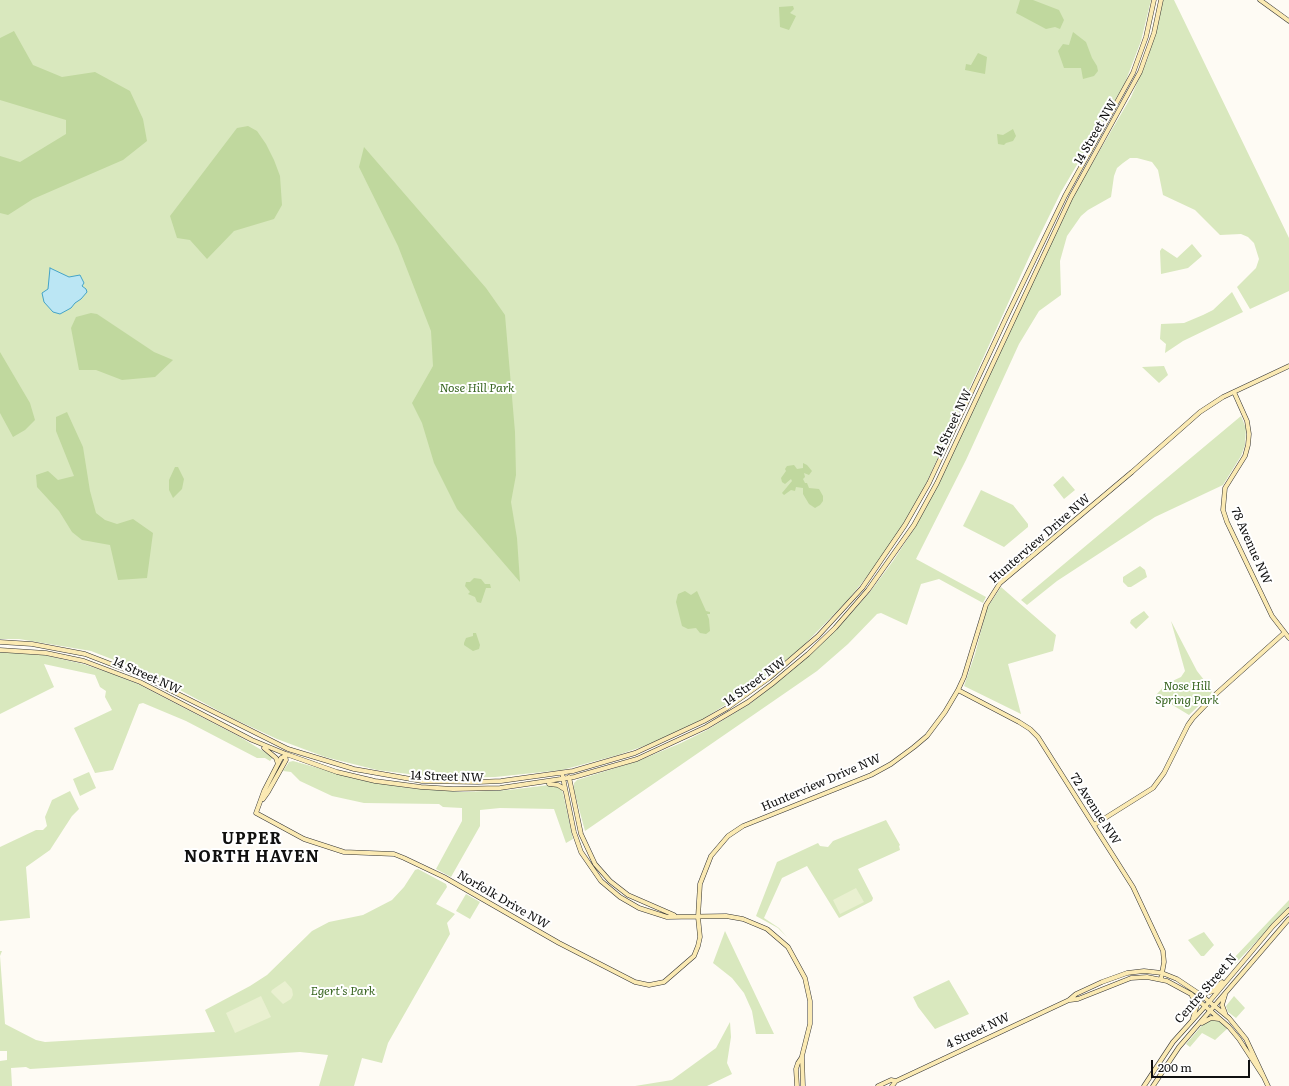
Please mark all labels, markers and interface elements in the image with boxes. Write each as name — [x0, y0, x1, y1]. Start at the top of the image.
street label: 14 Street NW — [1071, 97, 1121, 167]
park label: Nose Hill Park — [439, 381, 515, 395]
street label: 14 Street NW — [931, 387, 975, 459]
street label: Hunterview Drive NW — [987, 491, 1093, 587]
street label: 78 Avenue NW — [1228, 505, 1274, 587]
street label: 14 Street NW — [111, 655, 183, 697]
street label: 14 Street NW — [721, 655, 789, 709]
park label: Nose Hill Spring Park — [1155, 679, 1219, 707]
street label: Hunterview Drive NW — [759, 751, 883, 815]
street label: 14 Street NW — [410, 769, 484, 785]
street label: 72 Avenue NW — [1067, 771, 1123, 847]
district label: UPPER NORTH HAVEN — [184, 829, 320, 867]
street label: Norfolk Drive NW — [454, 868, 552, 932]
street label: Centre Street N — [1172, 951, 1240, 1027]
park label: Egert's Park — [311, 984, 375, 998]
street label: 4 Street NW — [944, 1010, 1012, 1052]
scale bar — [1153, 1052, 1252, 1078]
text: 200 m — [1158, 1058, 1192, 1076]

